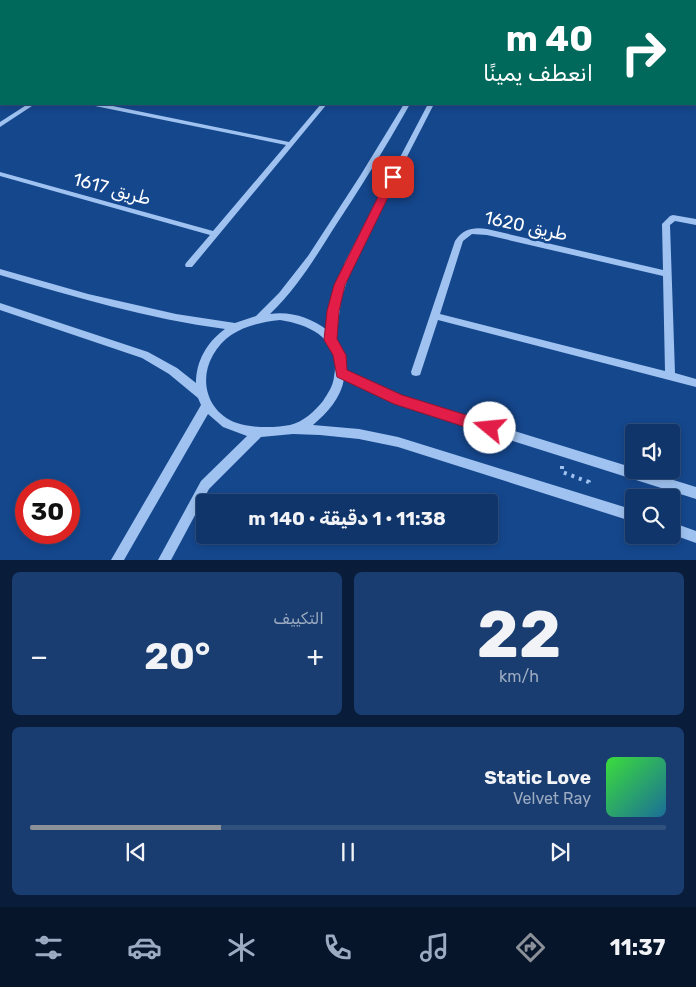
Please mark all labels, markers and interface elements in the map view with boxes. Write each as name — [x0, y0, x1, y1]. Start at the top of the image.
text: 40 m — [506, 18, 593, 60]
icon: right — [611, 20, 676, 85]
text: انعطف يمينًا — [483, 60, 593, 87]
pin — [372, 156, 414, 198]
icon: arrive — [379, 163, 407, 191]
street label: طريق 1617 — [71, 168, 153, 210]
street label: طريق 1620 — [482, 206, 570, 246]
position arrow — [463, 401, 515, 453]
map controls — [625, 424, 680, 544]
button: sound — [625, 424, 680, 479]
speed limit sign: 30 — [15, 479, 80, 544]
button: search — [625, 489, 680, 544]
text: 11:38 · 1 دقيقة · 140 m — [248, 507, 446, 530]
text: 22 — [477, 596, 561, 673]
text: التكييف — [273, 609, 324, 628]
text: 20° — [144, 633, 210, 679]
text: − — [30, 640, 48, 673]
text: + — [307, 640, 324, 673]
text: km/h — [499, 667, 539, 686]
text: Static Love — [484, 766, 591, 789]
text: Velvet Ray — [513, 789, 591, 808]
icon: previous — [122, 838, 150, 866]
icon: pause — [334, 838, 362, 866]
icon: next — [546, 838, 574, 866]
icon: filters — [31, 930, 66, 965]
icon: car — [127, 930, 162, 965]
icon: climate — [224, 930, 259, 965]
icon: phone — [320, 930, 355, 965]
icon: music — [417, 930, 452, 965]
icon: directions — [513, 930, 548, 965]
text: 11:37 — [610, 934, 665, 961]

